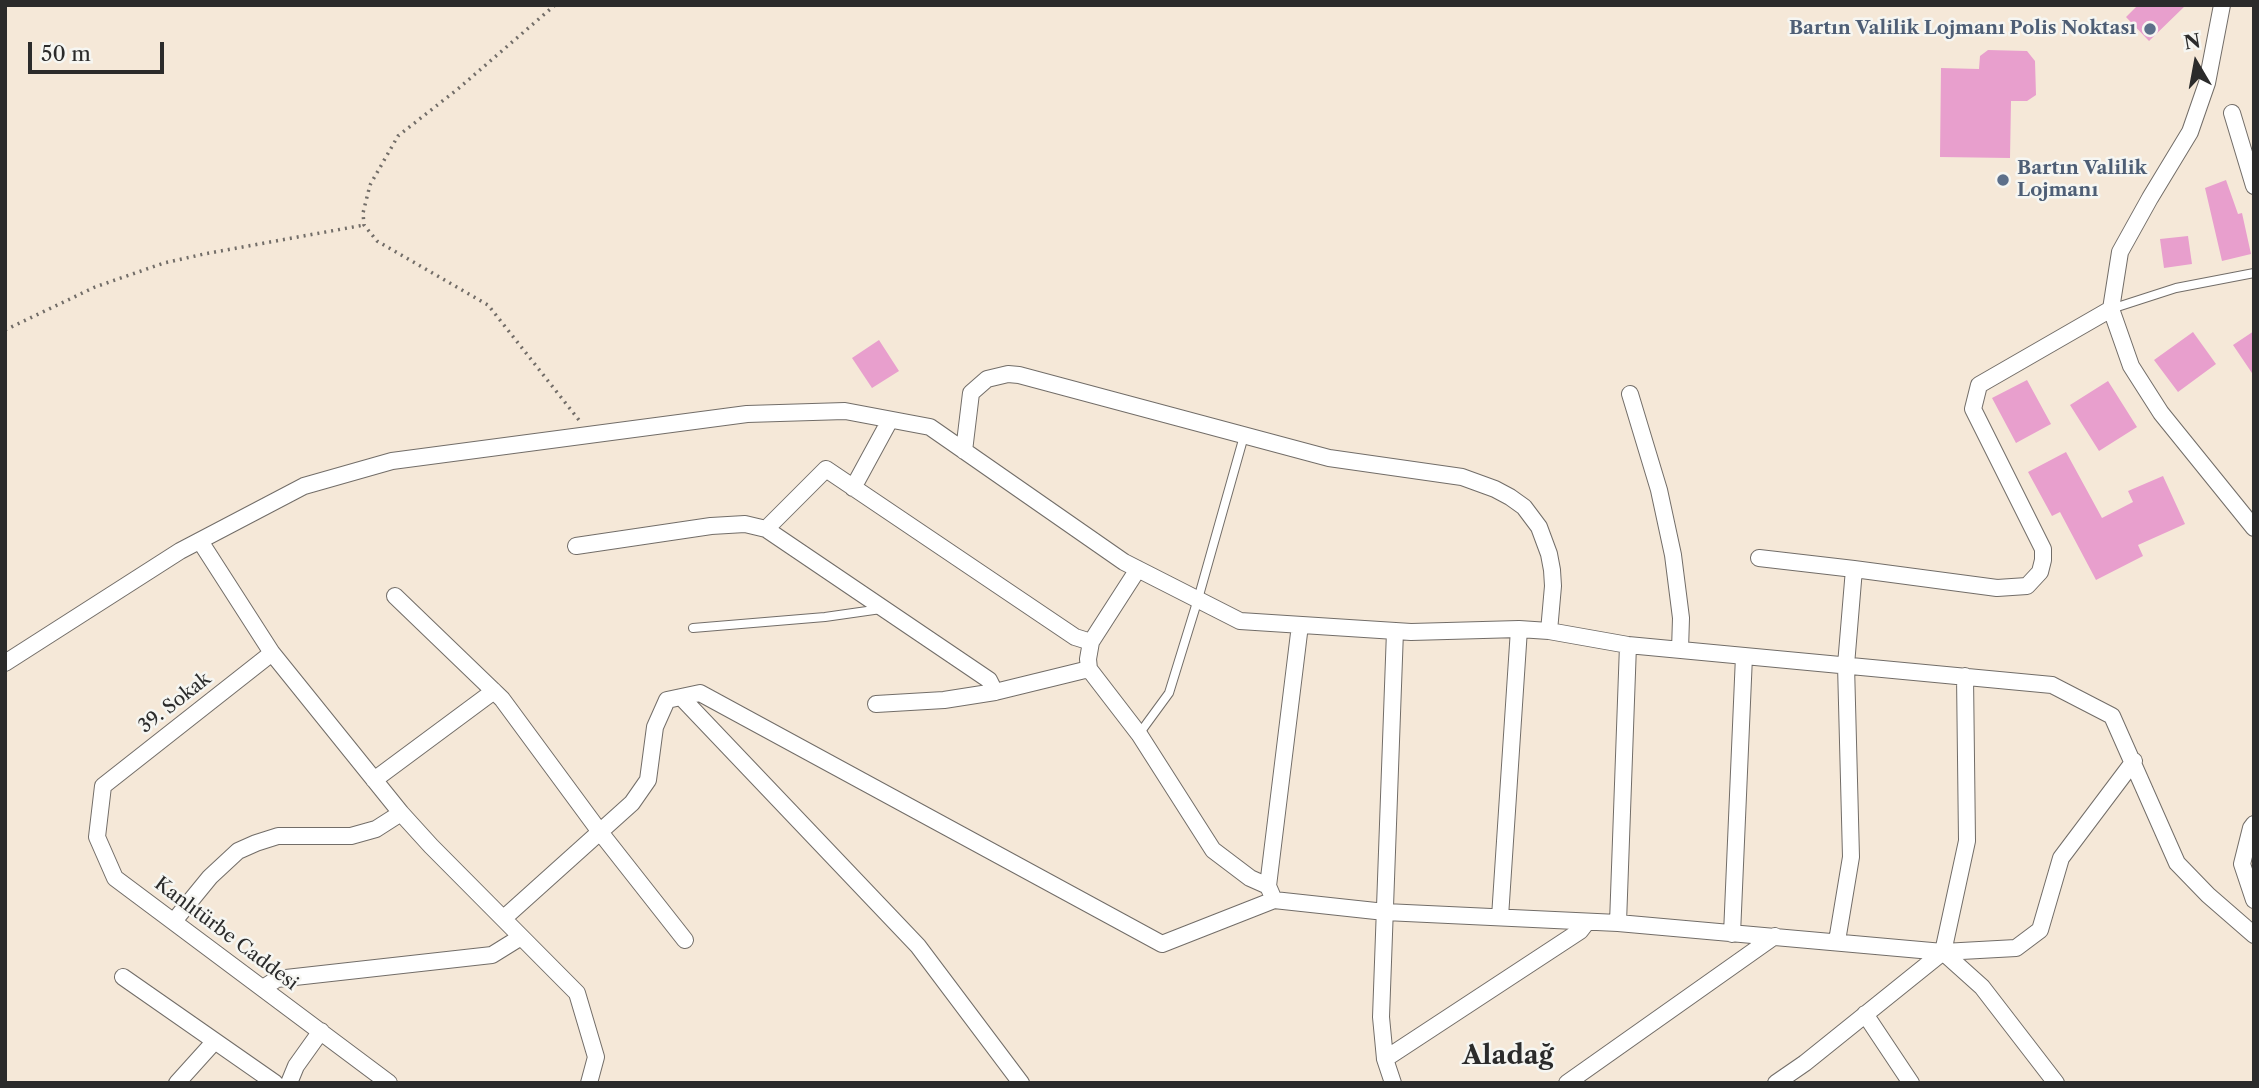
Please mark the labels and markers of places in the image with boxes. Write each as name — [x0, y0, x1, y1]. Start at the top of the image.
place label: Bartın Valilik Lojmanı Polis Noktası — [1789, 18, 2136, 40]
marker: Bartın Valilik Lojmanı Polis Noktası — [2142, 21, 2158, 37]
place label: Bartın Valilik Lojmanı — [2017, 158, 2147, 202]
marker: Bartın Valilik Lojmanı — [1995, 172, 2011, 188]

